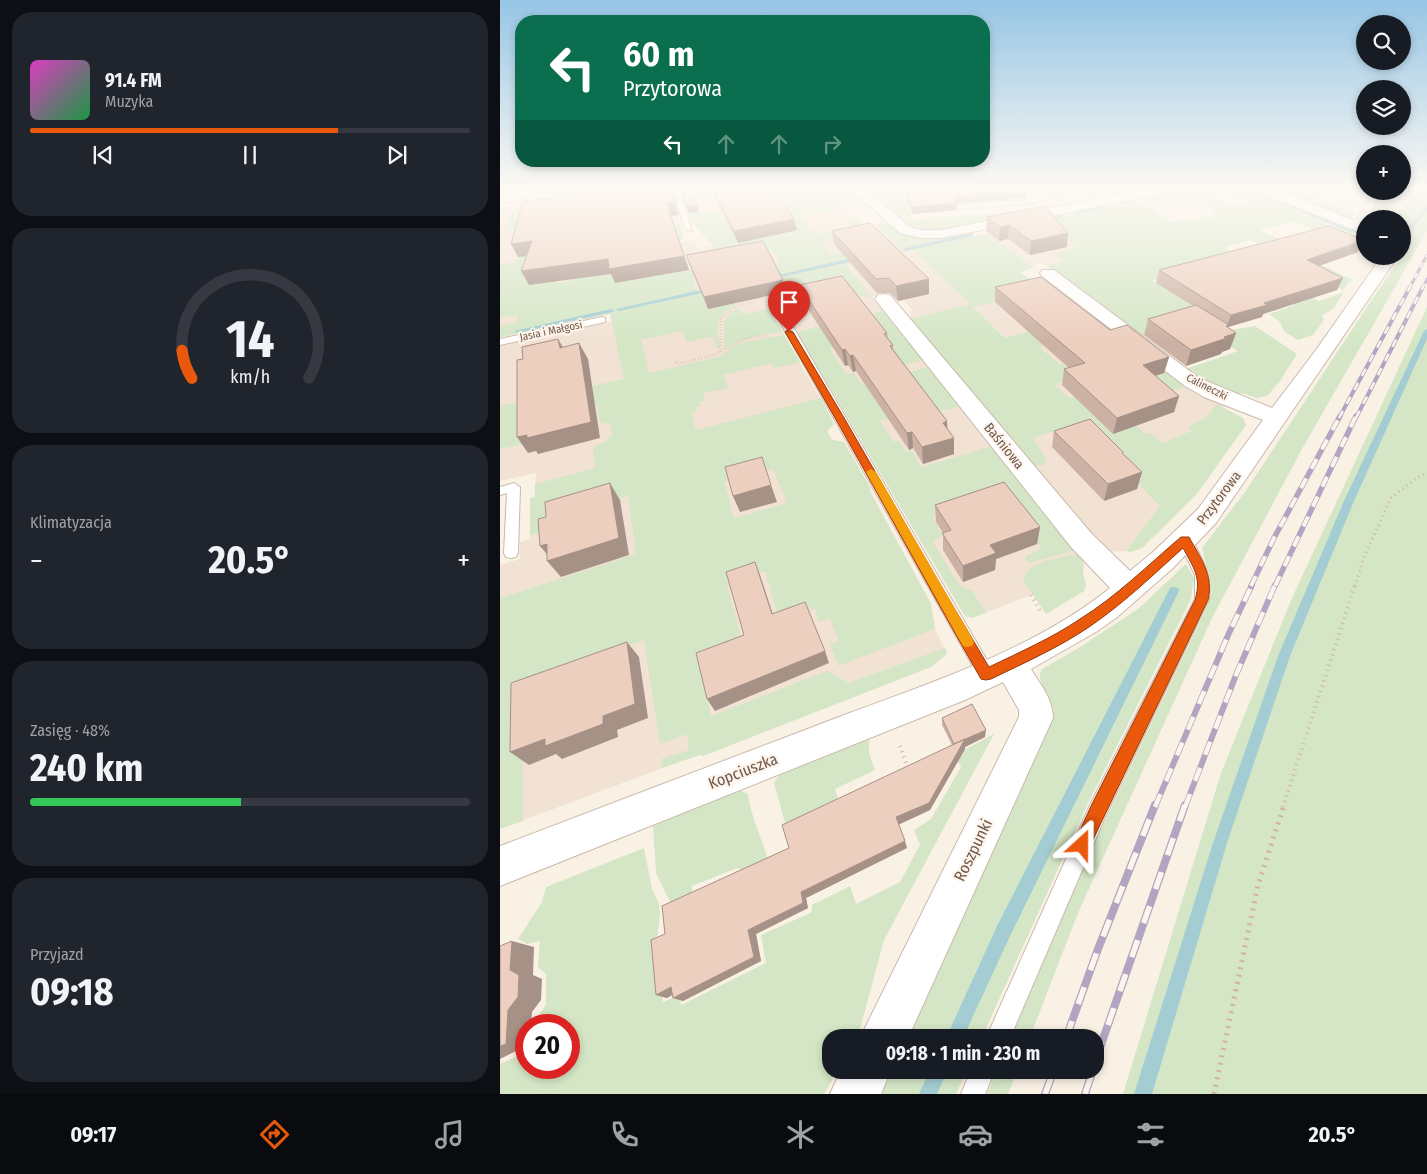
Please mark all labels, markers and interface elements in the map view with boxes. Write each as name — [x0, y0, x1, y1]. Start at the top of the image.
map controls — [1356, 15, 1411, 265]
button: search — [1356, 15, 1411, 70]
text: 60 m — [623, 33, 694, 75]
icon: left — [540, 35, 605, 100]
text: 91.4 FM — [105, 69, 162, 92]
text: Przytorowa — [623, 75, 722, 102]
button: layers — [1356, 80, 1411, 135]
text: Muzyka — [105, 92, 153, 111]
icon: left — [659, 130, 687, 158]
icon: ahead — [712, 130, 740, 158]
icon: ahead — [765, 130, 793, 158]
icon: right — [818, 130, 846, 158]
icon: previous — [89, 141, 117, 169]
icon: pause — [236, 141, 264, 169]
icon: next — [383, 141, 411, 169]
button: + — [1356, 145, 1411, 200]
button: − — [1356, 210, 1411, 265]
pin — [768, 281, 810, 332]
icon: arrive — [775, 288, 803, 316]
text: 14 — [226, 308, 274, 371]
street label: Jasia i Małgosi — [519, 318, 584, 344]
text: km/h — [230, 366, 270, 388]
street label: Calineczki — [1184, 371, 1230, 403]
street label: Baśniowa — [980, 419, 1028, 473]
street label: Przytorowa — [1193, 468, 1245, 528]
text: Klimatyzacja — [30, 513, 112, 532]
text: 20.5° — [208, 537, 292, 583]
text: − — [30, 544, 43, 577]
text: + — [457, 544, 470, 577]
text: Zasięg · 48% — [30, 721, 110, 740]
text: 240 km — [30, 745, 143, 791]
street label: Kopciuszka — [706, 749, 780, 793]
street label: Roszpunki — [950, 816, 996, 884]
position arrow — [1055, 818, 1107, 870]
text: Przyjazd — [30, 945, 84, 964]
text: 09:18 — [30, 969, 114, 1015]
speed limit sign: 20 — [515, 1014, 580, 1079]
text: 09:18 · 1 min · 230 m — [886, 1042, 1040, 1065]
icon: directions — [257, 1117, 292, 1152]
icon: music — [432, 1117, 467, 1152]
icon: phone — [607, 1117, 642, 1152]
icon: climate — [783, 1117, 818, 1152]
icon: car — [958, 1117, 993, 1152]
icon: filters — [1133, 1117, 1168, 1152]
text: 09:17 — [70, 1121, 116, 1148]
text: 20.5° — [1308, 1121, 1357, 1148]

